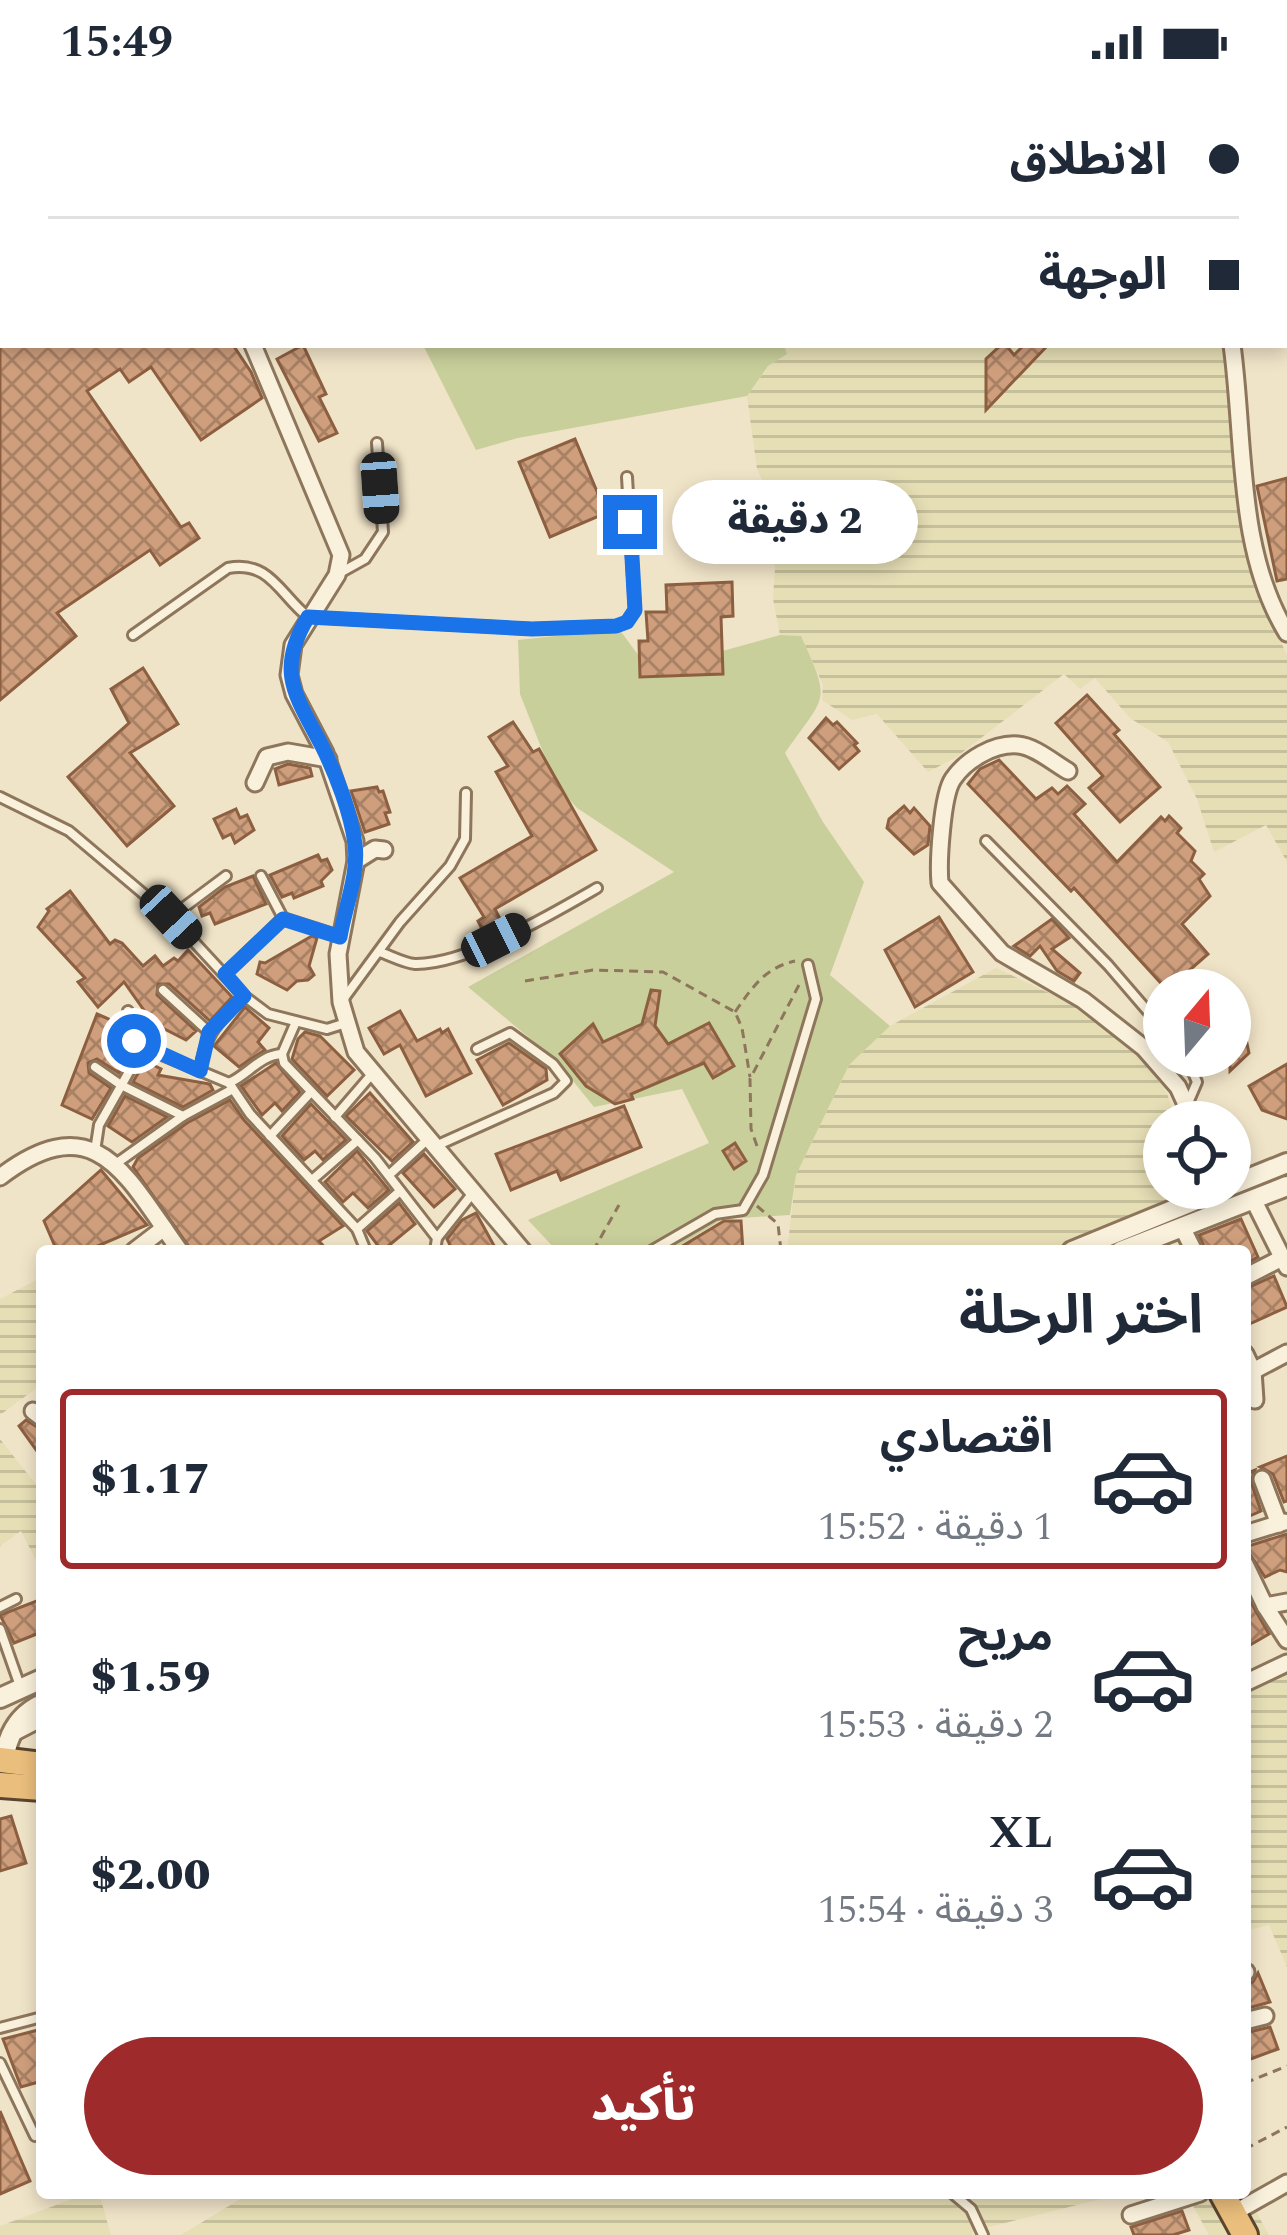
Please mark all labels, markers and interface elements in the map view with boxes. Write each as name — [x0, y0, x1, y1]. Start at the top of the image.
text: 15:49 — [60, 8, 173, 77]
text: الانطلاق — [1010, 126, 1167, 195]
text: الوجهة — [1039, 241, 1167, 310]
car — [360, 451, 400, 525]
callout: 2 دقيقة — [672, 480, 918, 564]
text: 2 دقيقة — [728, 492, 863, 551]
route end — [603, 495, 657, 549]
car — [133, 878, 209, 956]
car — [456, 908, 536, 972]
north arrow — [1143, 969, 1251, 1077]
map controls — [1143, 969, 1251, 1209]
route start — [107, 1014, 161, 1068]
button: locate — [1143, 1101, 1251, 1209]
text: اختر الرحلة — [959, 1276, 1203, 1358]
text: اقتصادي — [880, 1404, 1053, 1473]
icon: car — [1089, 1425, 1197, 1533]
text: $1.17 — [90, 1445, 211, 1514]
text: 1 دقيقة · 15:52 — [818, 1498, 1053, 1557]
text: مريح — [958, 1602, 1053, 1671]
icon: car — [1089, 1623, 1197, 1731]
text: $1.59 — [90, 1643, 211, 1712]
text: 2 دقيقة · 15:53 — [818, 1696, 1053, 1755]
text: XL — [989, 1799, 1053, 1868]
icon: car — [1089, 1821, 1197, 1929]
text: $2.00 — [90, 1841, 211, 1910]
text: 3 دقيقة · 15:54 — [818, 1881, 1053, 1940]
button: تأكيد — [84, 2037, 1203, 2175]

